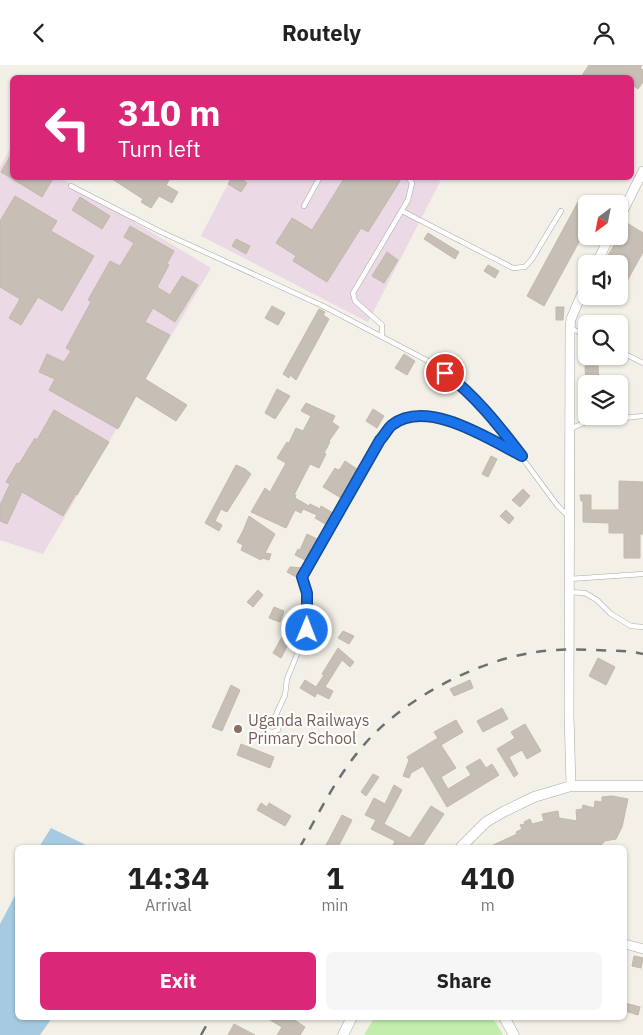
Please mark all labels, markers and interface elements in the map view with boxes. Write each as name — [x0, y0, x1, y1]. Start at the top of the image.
text: Routely — [282, 18, 361, 47]
icon: back — [25, 19, 53, 47]
icon: person — [590, 19, 618, 47]
text: 310 m — [118, 90, 221, 136]
icon: left — [35, 95, 100, 160]
text: Turn left — [118, 134, 201, 163]
north arrow — [578, 195, 628, 245]
map controls — [578, 195, 628, 425]
button: sound — [578, 255, 628, 305]
button: search — [578, 315, 628, 365]
pin — [424, 352, 466, 394]
icon: arrive — [431, 359, 459, 387]
button: layers — [578, 375, 628, 425]
position arrow — [280, 603, 332, 655]
place label: Uganda Railways Primary School — [248, 710, 370, 748]
marker: Uganda Railways Primary School — [232, 723, 244, 735]
text: 14:34 — [127, 858, 209, 897]
text: 1 — [326, 858, 344, 897]
text: 410 — [461, 858, 515, 897]
text: Arrival — [145, 895, 192, 915]
text: min — [321, 895, 348, 915]
text: m — [481, 895, 495, 915]
button: Exit — [40, 952, 316, 1010]
button: Share — [326, 952, 602, 1010]

